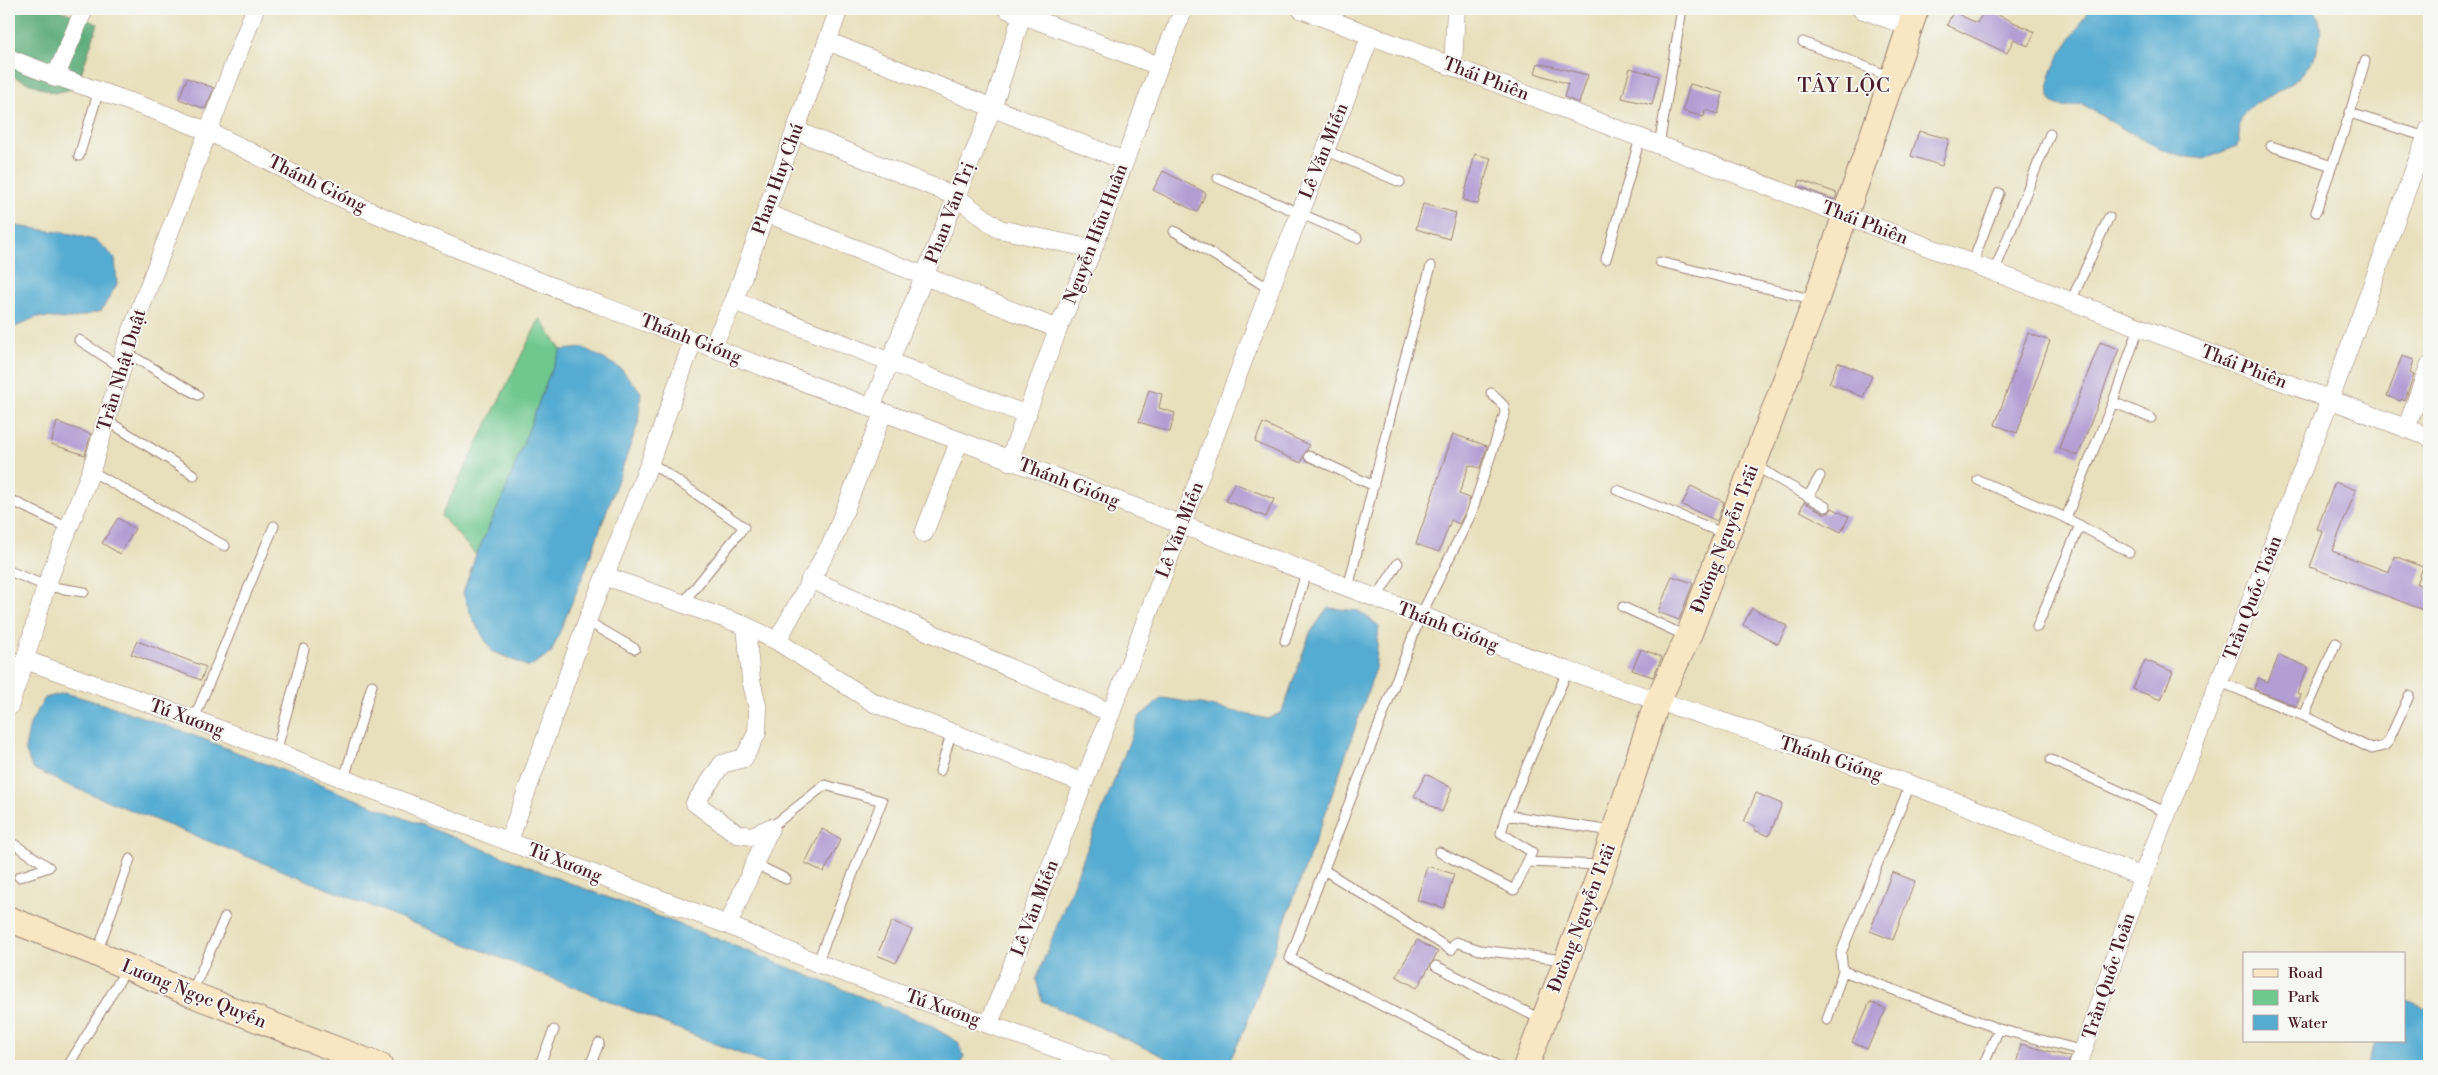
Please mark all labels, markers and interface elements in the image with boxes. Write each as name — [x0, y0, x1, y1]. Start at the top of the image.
street label: Thái Phiên — [1440, 52, 1533, 106]
district label: TÂY LỘC — [1797, 73, 1891, 99]
street label: Lê Văn Miến — [1294, 99, 1354, 202]
street label: Phan Huy Chú — [747, 119, 809, 238]
street label: Thánh Gióng — [264, 150, 371, 218]
street label: Phan Văn Trị — [920, 159, 980, 267]
street label: Nguyễn Hữu Huân — [1059, 160, 1133, 307]
street label: Thái Phiên — [1819, 196, 1912, 250]
street label: Trần Nhật Duật — [93, 306, 152, 434]
street label: Thánh Gióng — [637, 309, 746, 369]
street label: Thái Phiên — [2198, 340, 2291, 394]
street label: Thánh Gióng — [1015, 453, 1124, 513]
street label: Đường Nguyễn Trãi — [1686, 461, 1764, 617]
street label: Lê Văn Miến — [1151, 478, 1209, 581]
street label: Trần Quốc Toản — [2219, 532, 2287, 663]
street label: Thánh Gióng — [1394, 597, 1503, 657]
street label: Tú Xương — [147, 694, 228, 742]
street label: Thánh Gióng — [1777, 732, 1886, 787]
street label: Tú Xương — [525, 838, 606, 888]
street label: Đường Nguyễn Trãi — [1543, 840, 1621, 996]
street label: Lê Văn Miến — [1006, 856, 1064, 959]
street label: Trần Quốc Toản — [2078, 910, 2140, 1042]
legend — [2243, 952, 2406, 1042]
street label: Lương Ngọc Quyến — [118, 954, 270, 1034]
text: Road — [2288, 964, 2323, 983]
street label: Tú Xương — [903, 984, 984, 1032]
text: Park — [2288, 988, 2320, 1007]
text: Water — [2287, 1014, 2328, 1033]

